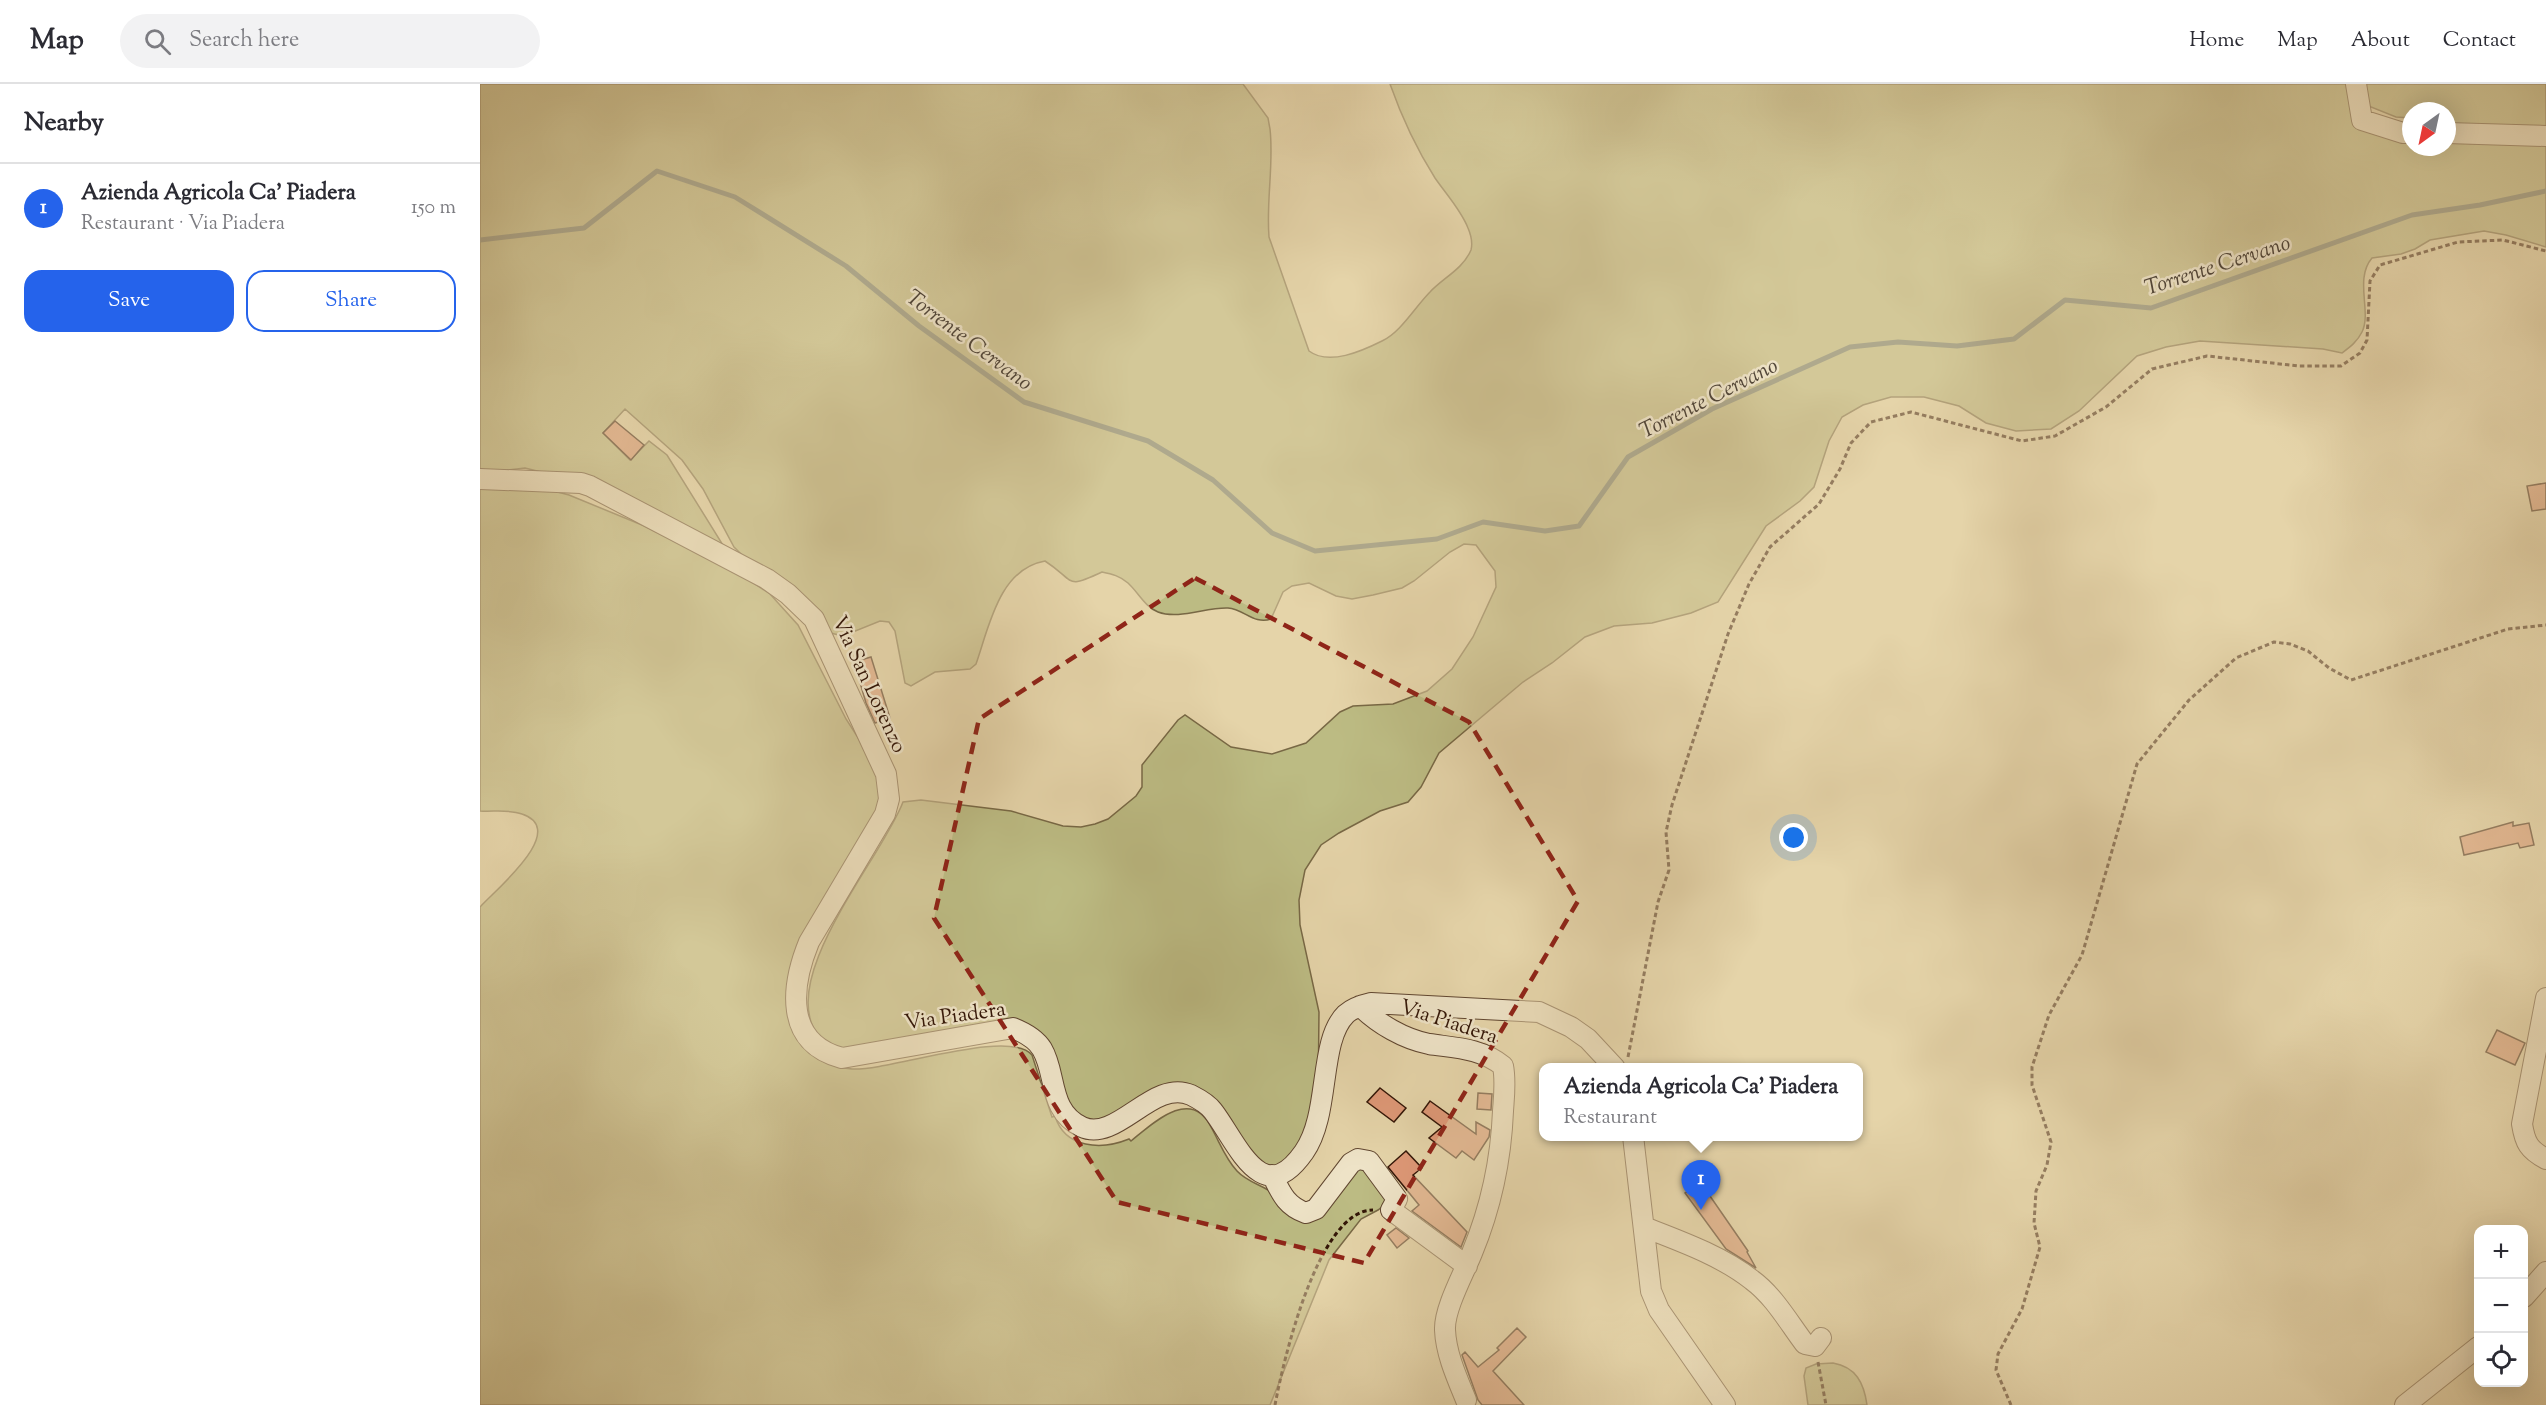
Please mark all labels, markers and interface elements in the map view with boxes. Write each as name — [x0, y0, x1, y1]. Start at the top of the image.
search box — [120, 14, 540, 68]
text: Map — [30, 21, 84, 61]
icon: search — [141, 25, 174, 58]
text: Search here — [189, 25, 299, 57]
text: Home — [2189, 26, 2244, 56]
text: Map — [2277, 26, 2318, 56]
text: About — [2351, 26, 2410, 56]
text: Contact — [2443, 26, 2516, 56]
north arrow — [2402, 102, 2456, 156]
text: Nearby — [24, 105, 104, 142]
text: Azienda Agricola Ca' Piadera — [81, 178, 356, 210]
text: 1 — [40, 194, 47, 223]
text: 150 m — [411, 194, 456, 223]
text: Restaurant · Via Piadera — [81, 210, 285, 239]
water label: Torrente Cervano — [2141, 228, 2295, 306]
button: Save — [24, 270, 234, 332]
button: Share — [246, 270, 456, 332]
water label: Torrente Cervano — [898, 283, 1039, 400]
water label: Torrente Cervano — [1635, 351, 1784, 448]
street label: Via San Lorenzo — [823, 611, 913, 759]
your location — [1779, 823, 1808, 852]
street label: Via Piadera — [1395, 993, 1502, 1053]
street label: Via Piadera — [903, 995, 1008, 1039]
popup — [1539, 1063, 1863, 1141]
text: Azienda Agricola Ca' Piadera — [1564, 1072, 1838, 1104]
text: Restaurant — [1564, 1104, 1657, 1133]
pin: 1 — [1682, 1160, 1720, 1210]
map controls — [2474, 1225, 2528, 1387]
button: + — [2474, 1225, 2528, 1279]
button: − — [2474, 1279, 2528, 1333]
button: locate — [2474, 1333, 2528, 1387]

